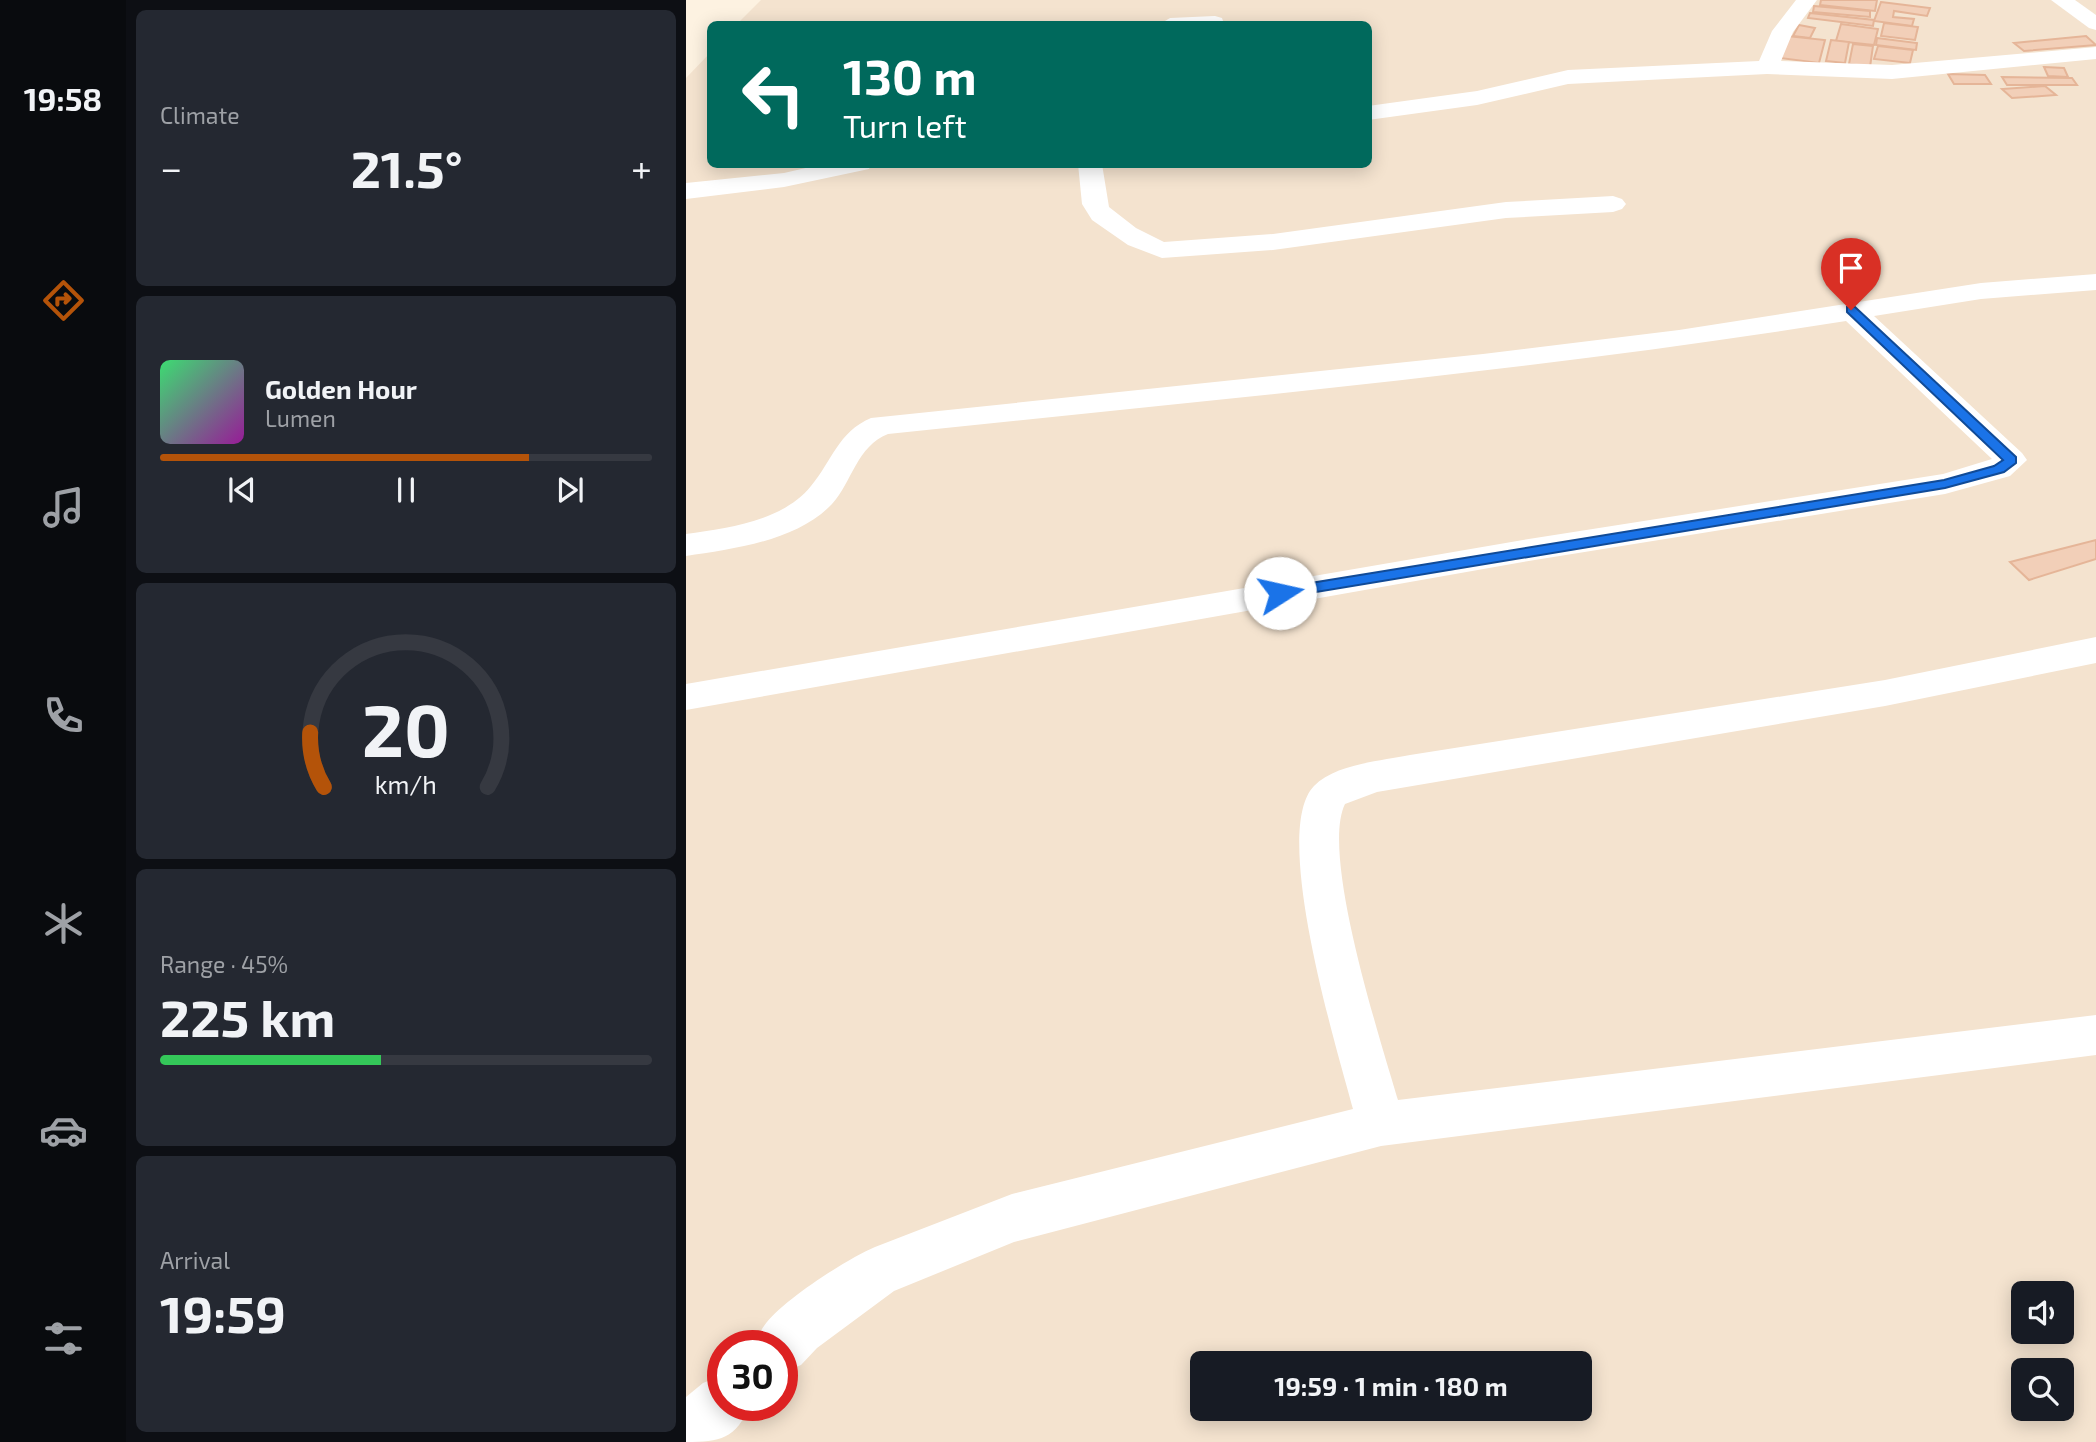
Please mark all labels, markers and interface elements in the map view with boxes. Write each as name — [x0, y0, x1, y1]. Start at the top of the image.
text: 130 m — [843, 46, 977, 105]
icon: left — [728, 49, 819, 140]
text: 19:58 — [24, 79, 102, 117]
text: Climate — [160, 101, 240, 129]
text: Turn left — [843, 106, 967, 144]
text: 21.5° — [351, 136, 463, 198]
text: − — [160, 144, 182, 190]
text: + — [631, 144, 652, 190]
pin — [1821, 238, 1881, 310]
icon: arrive — [1832, 249, 1870, 287]
icon: directions — [39, 276, 88, 325]
text: Golden Hour — [265, 373, 417, 404]
text: Lumen — [265, 404, 336, 432]
icon: previous — [223, 471, 261, 509]
icon: pause — [387, 471, 425, 509]
icon: next — [551, 471, 589, 509]
icon: music — [39, 483, 88, 532]
position arrow — [1243, 556, 1317, 630]
text: 20 — [362, 684, 450, 772]
icon: phone — [39, 691, 88, 740]
text: km/h — [375, 769, 437, 799]
icon: climate — [39, 899, 88, 948]
text: Range · 45% — [160, 950, 288, 978]
text: 225 km — [160, 985, 335, 1047]
icon: car — [39, 1106, 88, 1155]
text: Arrival — [160, 1246, 230, 1274]
text: 19:59 — [160, 1281, 286, 1343]
map controls — [2011, 1281, 2074, 1421]
button: sound — [2011, 1281, 2074, 1344]
icon: filters — [39, 1314, 88, 1363]
speed limit sign: 30 — [707, 1330, 798, 1421]
button: search — [2011, 1358, 2074, 1421]
text: 19:59 · 1 min · 180 m — [1274, 1370, 1508, 1401]

